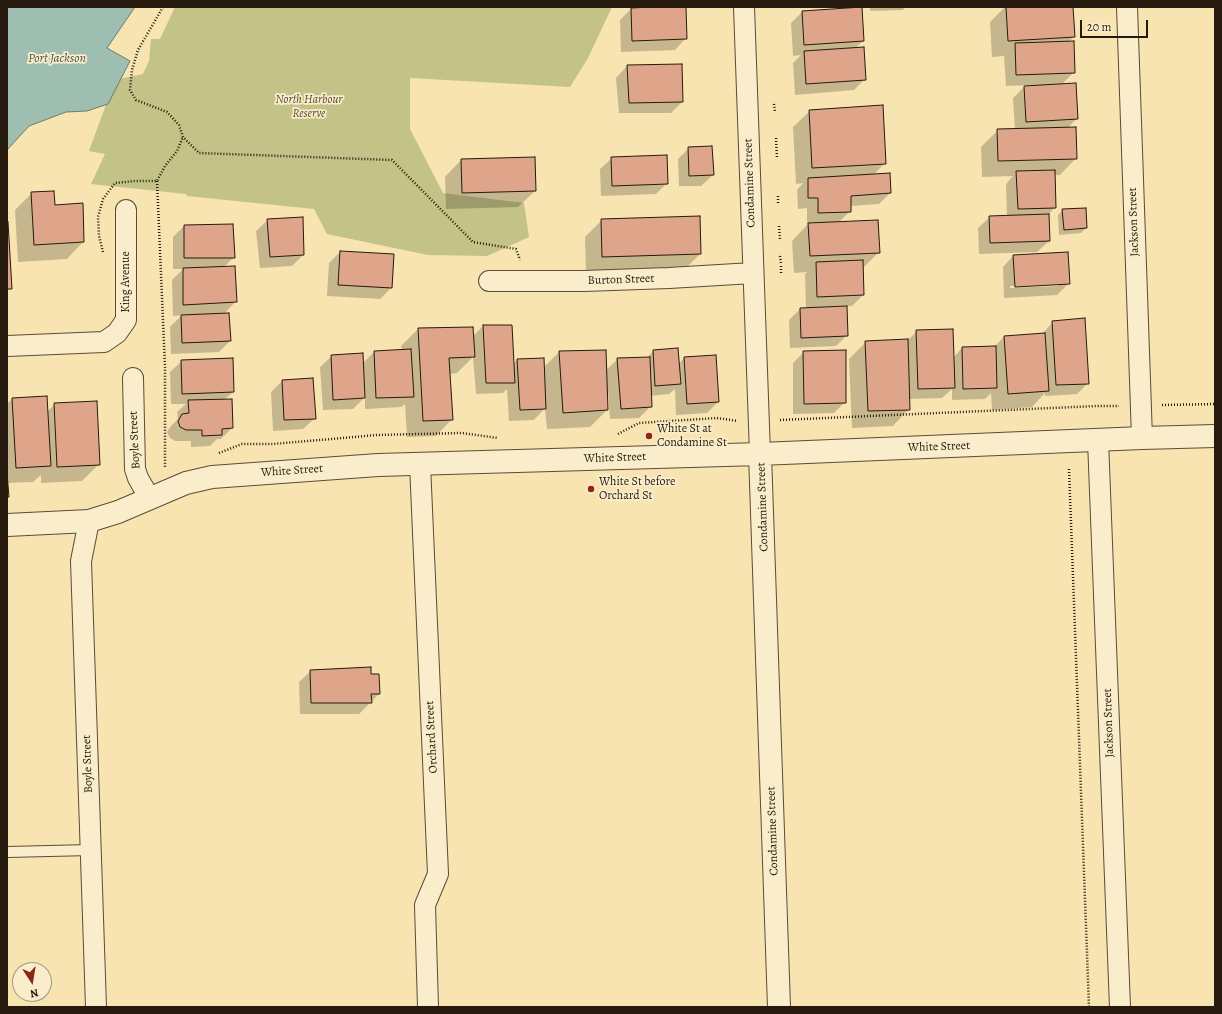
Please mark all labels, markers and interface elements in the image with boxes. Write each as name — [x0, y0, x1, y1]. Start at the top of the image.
scale bar — [1082, 12, 1150, 38]
text: 20 m — [1087, 19, 1111, 35]
water label: Port Jackson — [28, 51, 86, 67]
park label: North Harbour Reserve — [276, 93, 342, 121]
street label: Condamine Street — [741, 138, 759, 228]
street label: Jackson Street — [1126, 187, 1142, 257]
street label: King Avenue — [119, 251, 133, 313]
street label: Burton Street — [587, 272, 655, 288]
street label: Boyle Street — [126, 410, 144, 470]
place label: White St at Condamine St — [657, 422, 727, 450]
marker: White St at Condamine St — [644, 431, 654, 441]
street label: White Street — [908, 439, 970, 455]
street label: White Street — [584, 450, 646, 466]
street label: White Street — [261, 462, 323, 480]
street label: Condamine Street — [754, 462, 772, 552]
place label: White St before Orchard St — [599, 475, 675, 503]
marker: White St before Orchard St — [586, 484, 596, 494]
street label: Jackson Street — [1101, 688, 1117, 758]
street label: Orchard Street — [423, 700, 441, 774]
street label: Boyle Street — [80, 735, 96, 793]
street label: Condamine Street — [764, 786, 782, 876]
north arrow — [12, 962, 52, 1002]
text: N — [29, 985, 40, 1001]

